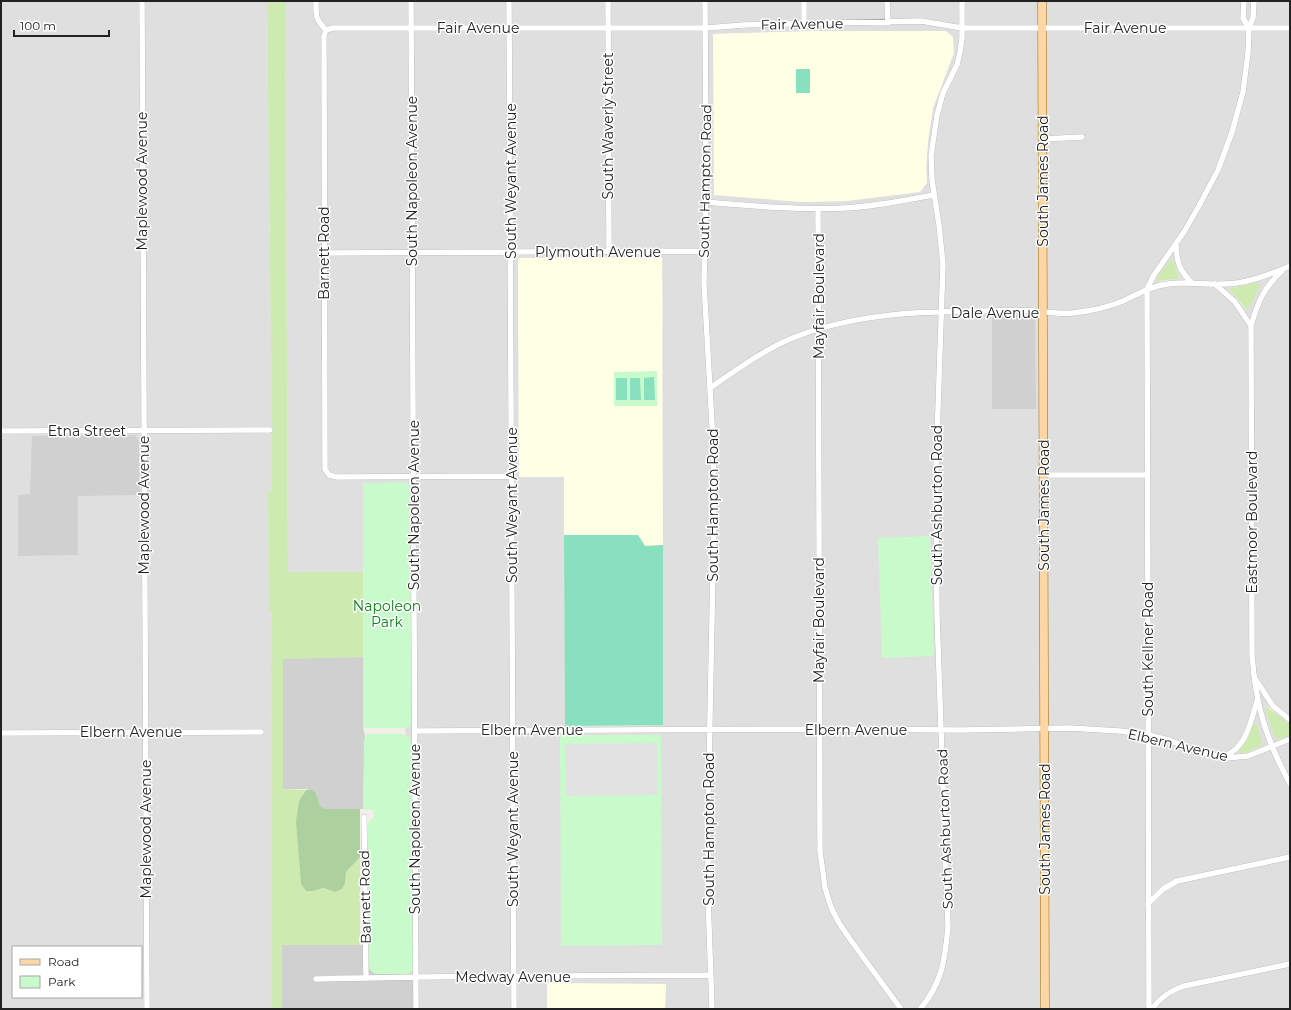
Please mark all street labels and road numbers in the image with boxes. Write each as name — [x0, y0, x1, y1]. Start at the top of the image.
street label: Fair Avenue — [760, 14, 844, 34]
street label: Fair Avenue — [437, 19, 519, 37]
street label: Fair Avenue — [1084, 19, 1166, 37]
street label: South Waverly Street — [599, 52, 617, 200]
street label: South Napoleon Avenue — [403, 96, 421, 266]
street label: South Weyant Avenue — [502, 103, 520, 259]
street label: South Hampton Road — [695, 104, 715, 258]
street label: Maplewood Avenue — [133, 112, 151, 250]
street label: South James Road — [1034, 115, 1052, 247]
street label: Barnett Road — [315, 206, 333, 300]
street label: Mayfair Boulevard — [810, 233, 828, 359]
street label: Plymouth Avenue — [535, 243, 661, 261]
street label: Dale Avenue — [951, 304, 1039, 322]
street label: South Napoleon Avenue — [405, 420, 423, 590]
street label: Etna Street — [48, 422, 127, 440]
street label: South Ashburton Road — [928, 425, 946, 585]
street label: South Weyant Avenue — [503, 427, 521, 583]
street label: South Hampton Road — [704, 428, 722, 582]
street label: Maplewood Avenue — [135, 436, 153, 574]
street label: South James Road — [1035, 439, 1053, 571]
street label: Eastmoor Boulevard — [1243, 450, 1261, 594]
street label: Mayfair Boulevard — [810, 557, 828, 683]
street label: South Kellner Road — [1139, 581, 1157, 717]
street label: Elbern Avenue — [481, 721, 583, 739]
street label: Elbern Avenue — [805, 721, 907, 739]
street label: Elbern Avenue — [80, 723, 182, 741]
street label: Elbern Avenue — [1126, 725, 1230, 765]
street label: South Napoleon Avenue — [406, 744, 424, 914]
street label: South Ashburton Road — [933, 748, 957, 910]
street label: South Weyant Avenue — [504, 751, 522, 907]
street label: South Hampton Road — [700, 752, 718, 906]
street label: Maplewood Avenue — [137, 760, 155, 898]
street label: South James Road — [1036, 763, 1054, 895]
street label: Barnett Road — [355, 850, 375, 944]
street label: Medway Avenue — [455, 968, 571, 986]

